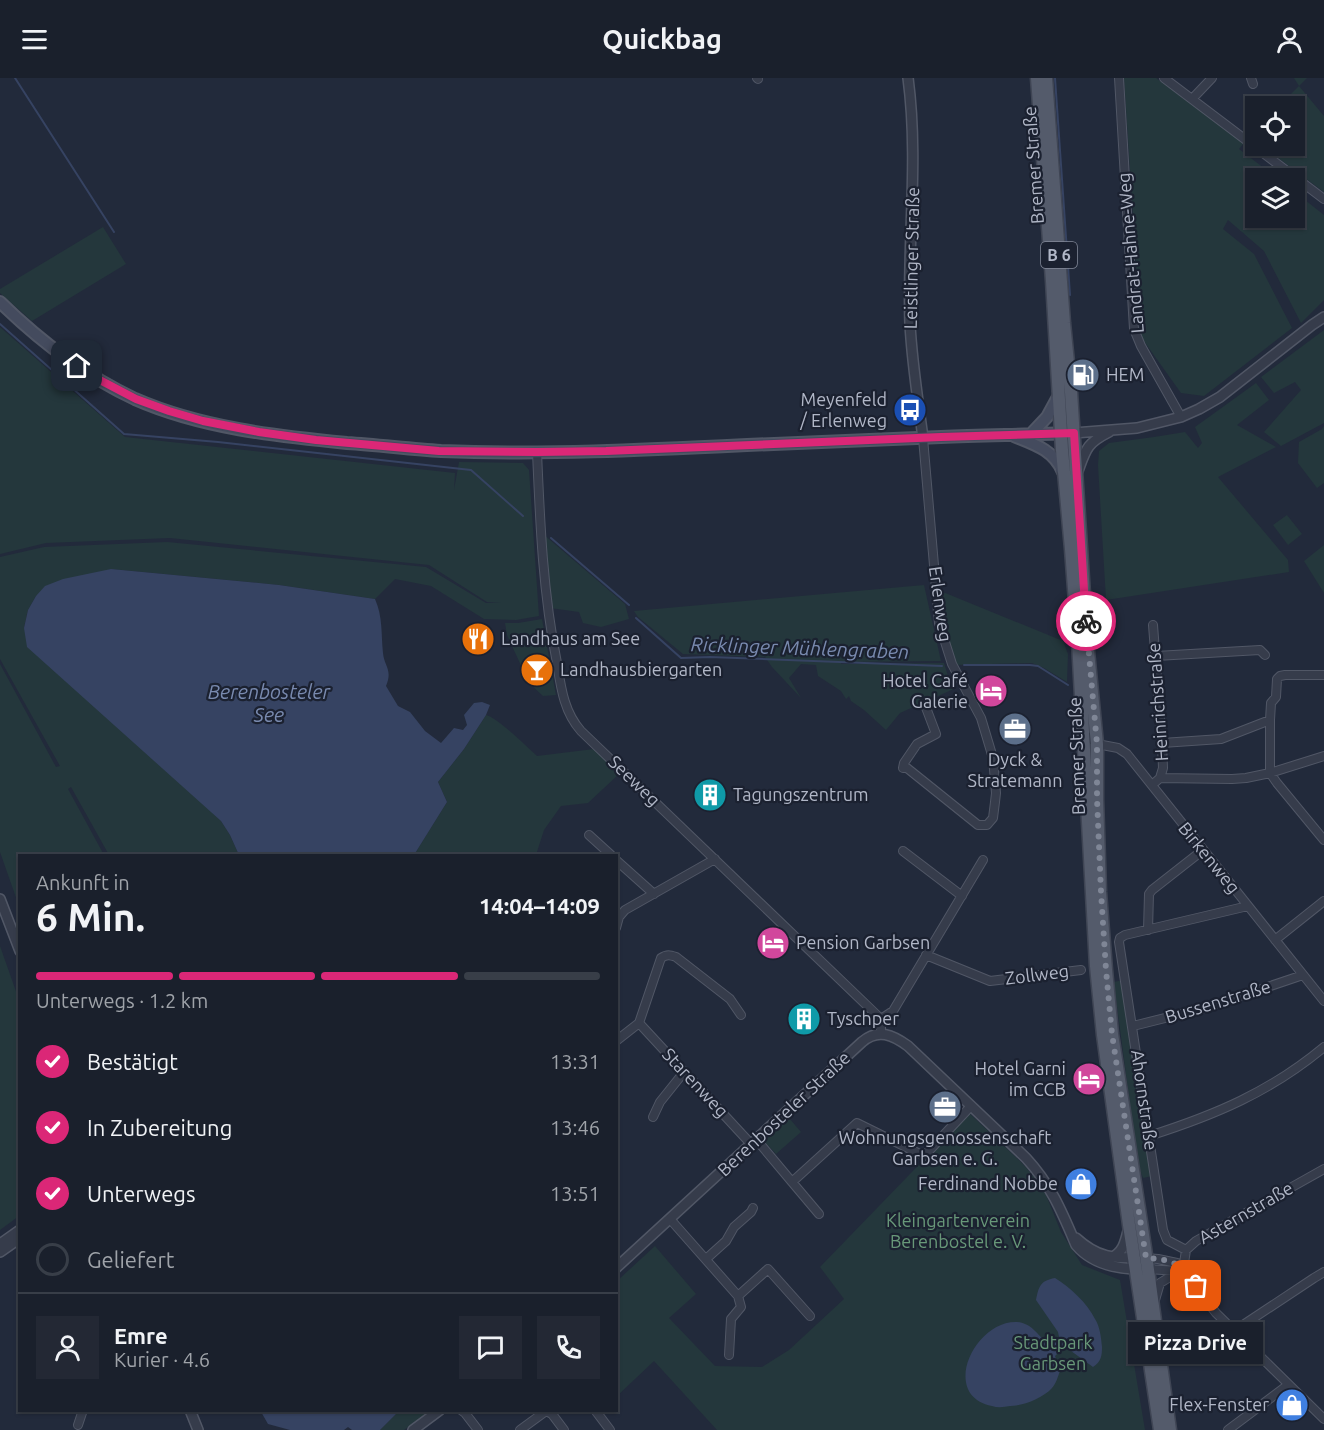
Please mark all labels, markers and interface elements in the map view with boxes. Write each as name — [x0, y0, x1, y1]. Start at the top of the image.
icon: menu — [18, 23, 51, 56]
icon: person — [1273, 23, 1306, 56]
text: Quickbag — [602, 24, 722, 54]
map controls — [1245, 96, 1305, 228]
button: locate — [1245, 96, 1305, 156]
street label: Bremer Straße — [1019, 106, 1047, 225]
button: layers — [1245, 168, 1305, 228]
street label: Landrat-Hahne-Weg — [1113, 172, 1147, 334]
street label: Leistlinger Straße — [900, 187, 922, 329]
road number: B 6 — [1041, 242, 1077, 268]
pin — [51, 340, 102, 391]
icon: home — [60, 349, 93, 382]
fuel station icon: HEM — [1065, 357, 1101, 393]
place label: HEM — [1106, 364, 1144, 384]
place label: Meyenfeld / Erlenweg — [799, 389, 887, 430]
bus stop icon: Meyenfeld / Erlenweg — [892, 392, 928, 428]
street label: Erlenweg — [926, 565, 956, 643]
courier — [1056, 591, 1116, 651]
icon: bike — [1070, 605, 1103, 638]
restaurant icon: Landhaus am See — [460, 621, 496, 657]
place label: Landhaus am See — [501, 628, 640, 648]
water label: Ricklinger Mühlengraben — [690, 632, 910, 663]
street label: Heinrichstraße — [1143, 642, 1171, 762]
bar icon: Landhausbiergarten — [519, 652, 555, 688]
place label: Landhausbiergarten — [560, 659, 722, 679]
place label: Hotel Café Galerie — [882, 670, 968, 711]
hotel icon: Hotel Café Galerie — [973, 673, 1009, 709]
water label: Berenbosteler See — [208, 680, 332, 726]
street label: Bremer Straße — [1064, 697, 1088, 815]
office icon: Dyck & Stratemann — [997, 711, 1033, 747]
place label: Dyck & Stratemann — [968, 749, 1062, 790]
street label: Seeweg — [605, 751, 664, 810]
building icon: Tagungszentrum — [692, 777, 728, 813]
place label: Tagungszentrum — [733, 784, 869, 804]
street label: Birkenweg — [1175, 818, 1245, 897]
text: Ankunft in — [36, 871, 130, 894]
text: 14:04–14:09 — [479, 893, 600, 918]
text: 6 Min. — [36, 895, 145, 938]
hotel icon: Pension Garbsen — [755, 925, 791, 961]
place label: Pension Garbsen — [796, 932, 930, 952]
street label: Zollweg — [1004, 960, 1070, 988]
street label: Bussenstraße — [1163, 976, 1273, 1027]
text: Unterwegs · 1.2 km — [36, 989, 208, 1012]
building icon: Tyschper — [786, 1001, 822, 1037]
place label: Tyschper — [827, 1008, 899, 1028]
street label: Starenweg — [659, 1044, 733, 1121]
icon: check — [36, 1045, 69, 1078]
street label: Berenbosteler Straße — [713, 1047, 853, 1180]
street label: Ahornstraße — [1128, 1048, 1162, 1151]
text: Bestätigt — [87, 1049, 178, 1074]
text: 13:31 — [550, 1050, 600, 1073]
place label: Hotel Garni im CCB — [974, 1058, 1066, 1099]
hotel icon: Hotel Garni im CCB — [1071, 1061, 1107, 1097]
office icon: Wohnungsgenossenschaft Garbsen e. G. — [927, 1089, 963, 1125]
icon: check — [36, 1111, 69, 1144]
text: In Zubereitung — [87, 1115, 232, 1140]
text: 13:46 — [550, 1116, 600, 1139]
place label: Wohnungsgenossenschaft Garbsen e. G. — [839, 1127, 1051, 1168]
shop icon: Ferdinand Nobbe — [1063, 1166, 1099, 1202]
place label: Ferdinand Nobbe — [918, 1173, 1058, 1193]
icon: check — [36, 1177, 69, 1210]
street label: Asternstraße — [1195, 1177, 1296, 1247]
text: Unterwegs — [87, 1181, 196, 1206]
text: 13:51 — [550, 1182, 600, 1205]
park label: Kleingartenverein Berenbostel e. V. — [886, 1210, 1030, 1251]
text: Geliefert — [87, 1247, 174, 1272]
pin — [1170, 1260, 1221, 1311]
icon: bag — [1179, 1269, 1212, 1302]
button: person — [36, 1316, 99, 1379]
button: chat — [459, 1316, 522, 1379]
button: phone — [537, 1316, 600, 1379]
callout: Pizza Drive — [1128, 1322, 1264, 1364]
text: Emre — [114, 1323, 168, 1348]
text: Pizza Drive — [1144, 1331, 1247, 1354]
park label: Stadtpark Garbsen — [1013, 1332, 1093, 1373]
text: Kurier · 4.6 — [114, 1348, 210, 1371]
shop icon: Flex-Fenster — [1274, 1387, 1310, 1423]
place label: Flex-Fenster — [1169, 1394, 1269, 1414]

